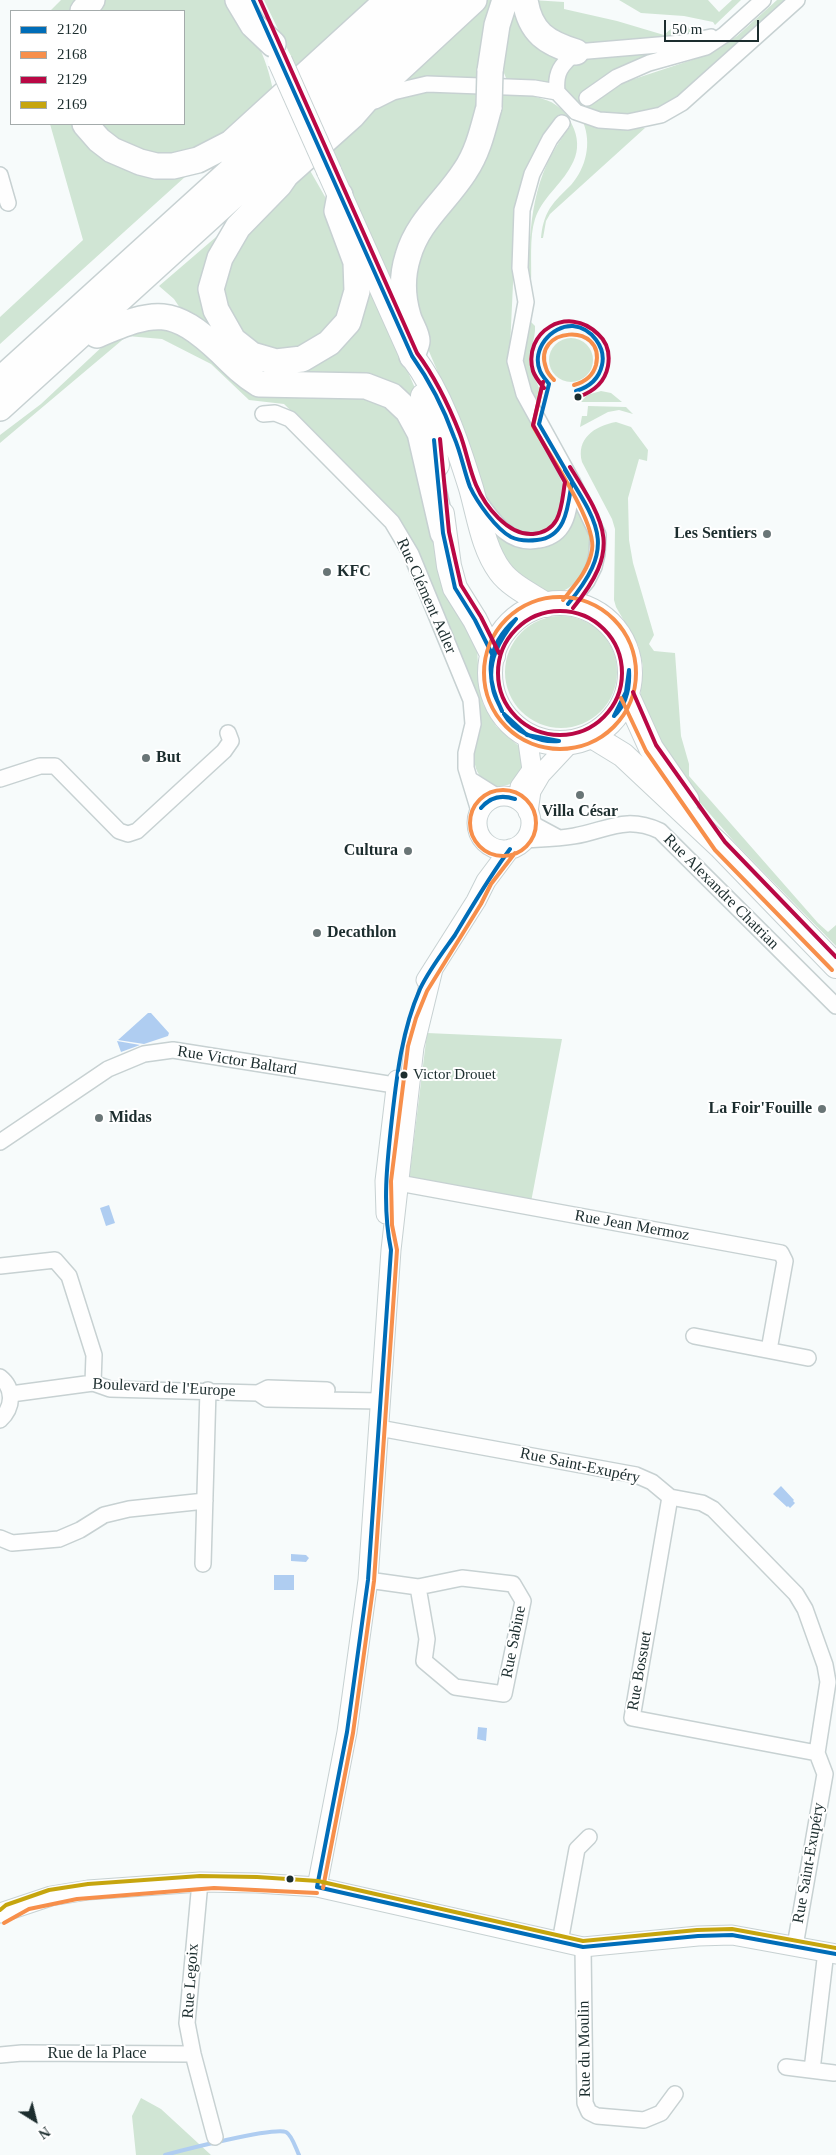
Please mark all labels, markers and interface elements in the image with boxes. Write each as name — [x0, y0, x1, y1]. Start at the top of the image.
legend — [10, 10, 185, 125]
scale bar — [666, 10, 761, 42]
text: 2120 — [57, 21, 87, 37]
text: 50 m — [672, 21, 702, 37]
text: 2168 — [57, 46, 87, 62]
text: 2129 — [57, 71, 87, 87]
text: 2169 — [57, 96, 87, 112]
unlabelled marker — [573, 392, 583, 402]
place label: Les Sentiers — [674, 524, 757, 544]
marker: Les Sentiers — [761, 528, 773, 540]
street label: Rue Clément Adler — [392, 535, 460, 657]
place label: KFC — [337, 562, 371, 582]
marker: KFC — [321, 566, 333, 578]
place label: But — [156, 748, 181, 768]
marker: But — [140, 752, 152, 764]
marker: Villa César — [574, 789, 586, 801]
place label: Villa César — [542, 802, 618, 822]
street label: Rue Alexandre Chatrian — [659, 830, 783, 954]
place label: Cultura — [344, 841, 398, 861]
marker: Cultura — [402, 845, 414, 857]
place label: Decathlon — [327, 923, 396, 943]
marker: Decathlon — [311, 927, 323, 939]
street label: Rue Victor Baltard — [176, 1042, 298, 1080]
place label: Victor Drouet — [413, 1066, 496, 1084]
marker: Victor Drouet — [399, 1070, 409, 1080]
place label: La Foir'Fouille — [708, 1099, 812, 1119]
marker: La Foir'Fouille — [816, 1103, 828, 1115]
place label: Midas — [109, 1108, 152, 1128]
marker: Midas — [93, 1112, 105, 1124]
street label: Rue Jean Mermoz — [573, 1206, 691, 1246]
street label: Boulevard de l'Europe — [92, 1375, 236, 1401]
street label: Rue Saint-Exupéry — [518, 1444, 642, 1488]
street label: Rue Sabine — [498, 1604, 530, 1680]
street label: Rue Bossuet — [624, 1630, 656, 1712]
street label: Rue Saint-Exupéry — [789, 1801, 829, 1925]
unlabelled marker — [285, 1874, 295, 1884]
street label: Rue Legoix — [179, 1943, 203, 2019]
street label: Rue du Moulin — [575, 2000, 595, 2098]
street label: Rue de la Place — [47, 2044, 147, 2064]
north arrow — [10, 2095, 60, 2145]
text: N — [36, 2123, 53, 2142]

